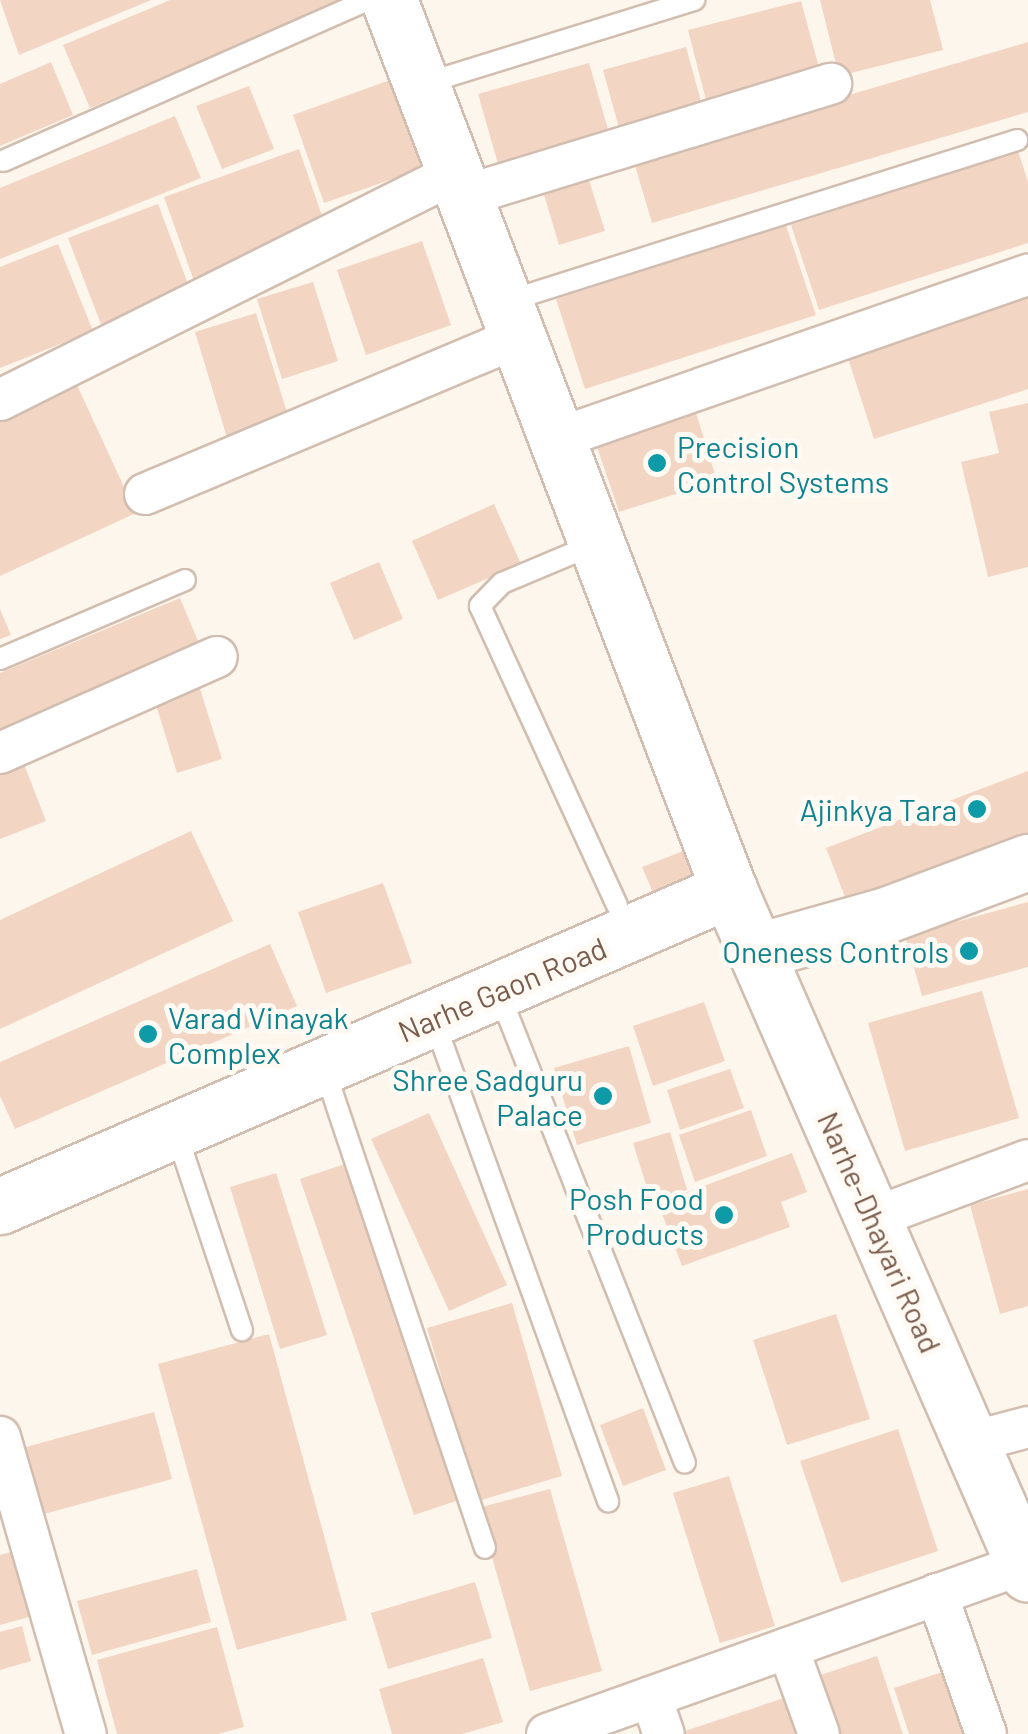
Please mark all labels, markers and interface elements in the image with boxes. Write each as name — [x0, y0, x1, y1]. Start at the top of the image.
place label: Precision Control Systems — [677, 428, 889, 498]
marker: Precision Control Systems — [646, 452, 668, 474]
place label: Ajinkya Tara — [800, 791, 957, 827]
marker: Ajinkya Tara — [966, 798, 988, 820]
street label: Narhe Gaon Road — [392, 929, 612, 1049]
place label: Oneness Controls — [722, 933, 949, 969]
marker: Oneness Controls — [958, 940, 980, 962]
place label: Varad Vinayak Complex — [168, 999, 349, 1070]
marker: Varad Vinayak Complex — [137, 1023, 159, 1045]
place label: Shree Sadguru Palace — [392, 1061, 583, 1132]
marker: Shree Sadguru Palace — [592, 1085, 614, 1107]
street label: Narhe-Dhayari Road — [811, 1106, 949, 1358]
place label: Posh Food Products — [569, 1180, 704, 1250]
marker: Posh Food Products — [713, 1204, 735, 1226]

